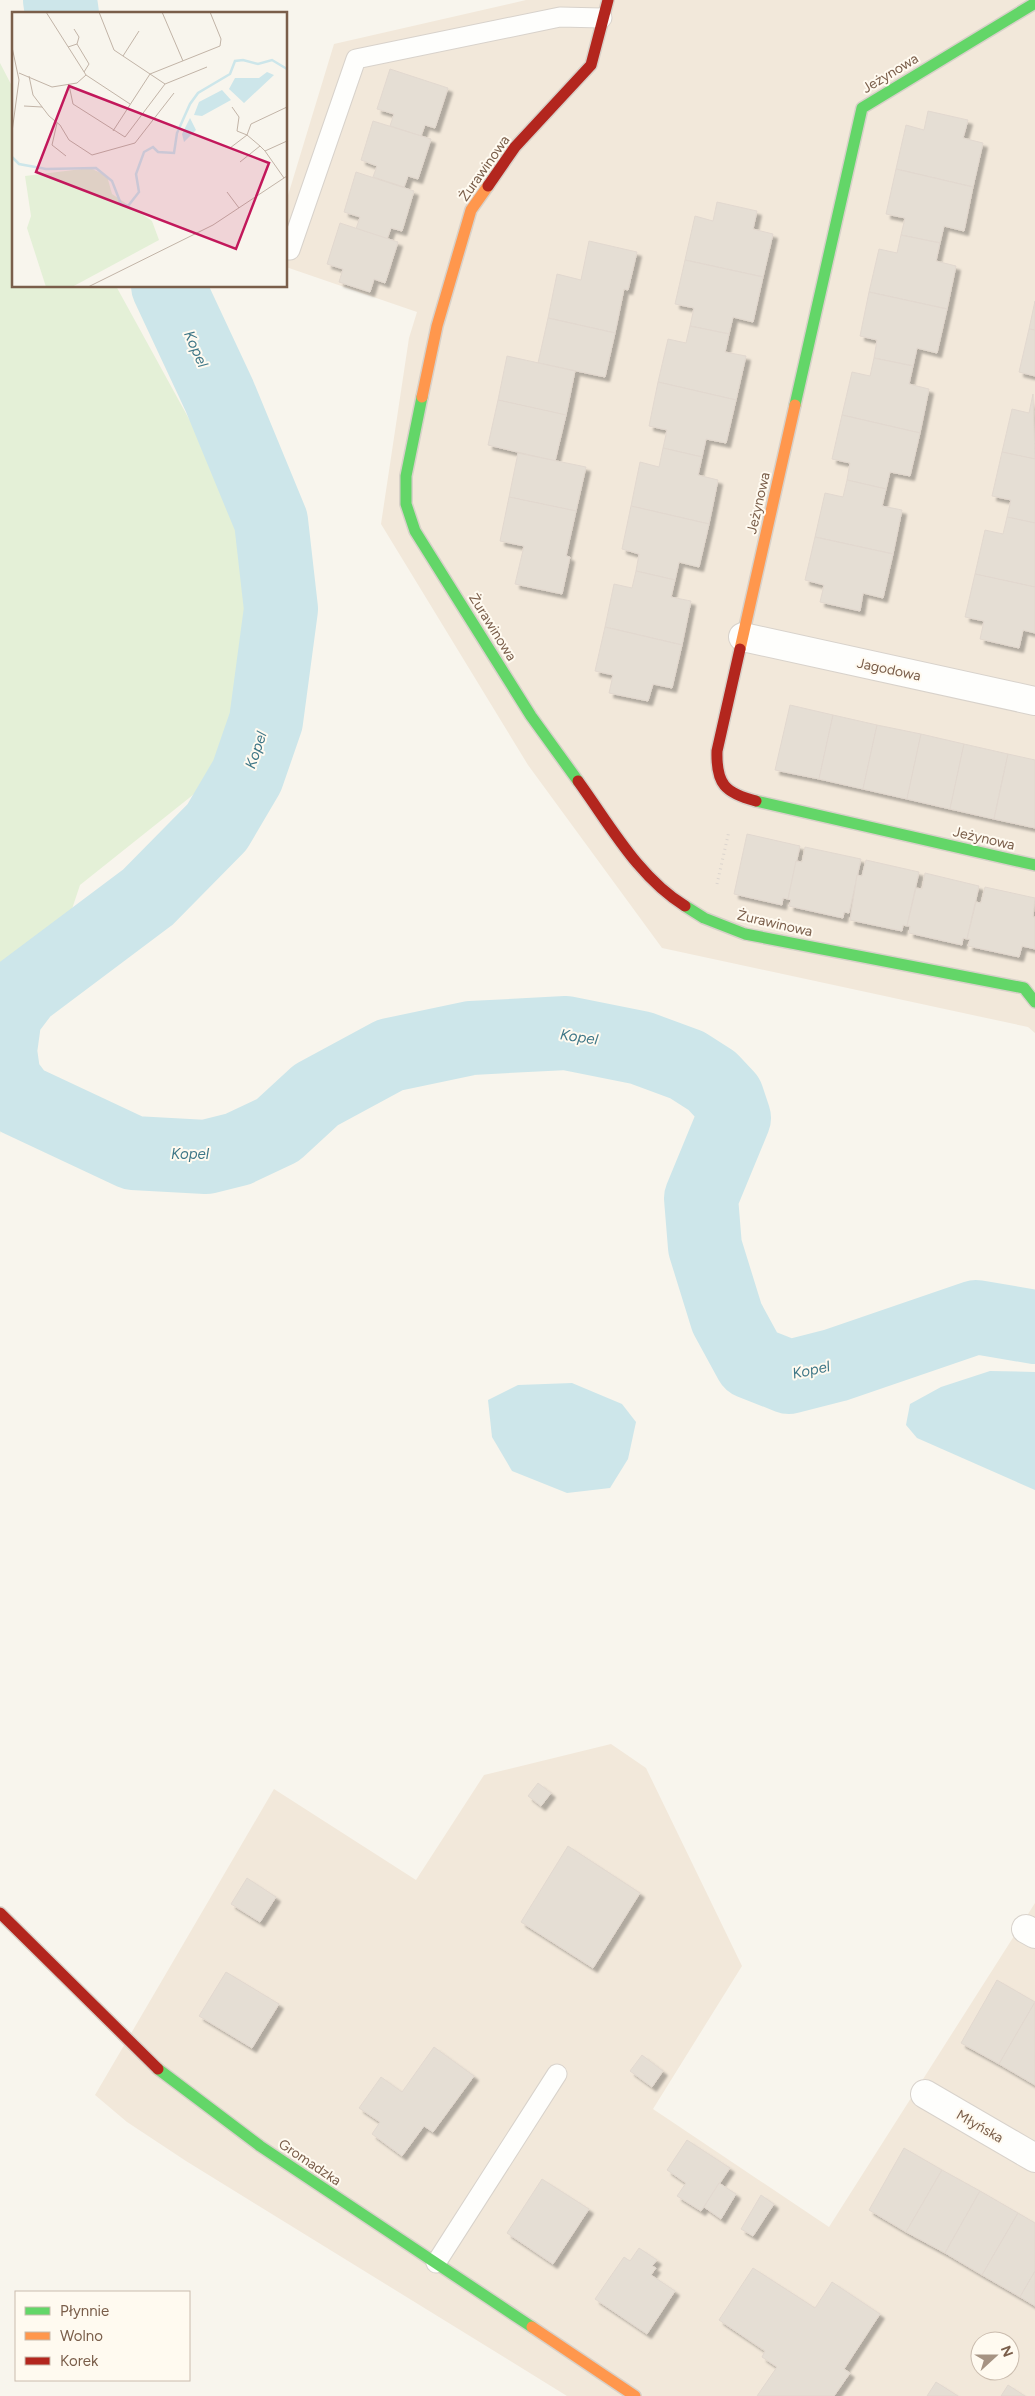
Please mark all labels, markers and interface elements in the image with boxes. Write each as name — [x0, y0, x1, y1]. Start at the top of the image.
inset map — [12, 12, 288, 288]
street label: Jeżynowa — [859, 50, 922, 97]
street label: Żurawinowa — [456, 132, 513, 204]
water label: Kopel — [180, 328, 212, 371]
street label: Jeżynowa — [743, 471, 774, 536]
street label: Żurawinowa — [465, 590, 520, 664]
street label: Jagodowa — [855, 654, 922, 685]
water label: Kopel — [241, 728, 271, 771]
street label: Jeżynowa — [951, 823, 1016, 854]
street label: Żurawinowa — [736, 907, 814, 940]
water label: Kopel — [559, 1025, 600, 1049]
water label: Kopel — [171, 1145, 210, 1163]
water label: Kopel — [790, 1357, 832, 1383]
street label: Młyńska — [953, 2106, 1006, 2147]
street label: Gromadzka — [275, 2135, 344, 2189]
legend — [15, 2291, 190, 2381]
text: Płynnie — [60, 2302, 109, 2320]
text: Wolno — [60, 2327, 103, 2345]
north arrow — [970, 2331, 1020, 2381]
text: N — [997, 2343, 1017, 2360]
text: Korek — [60, 2352, 99, 2370]

